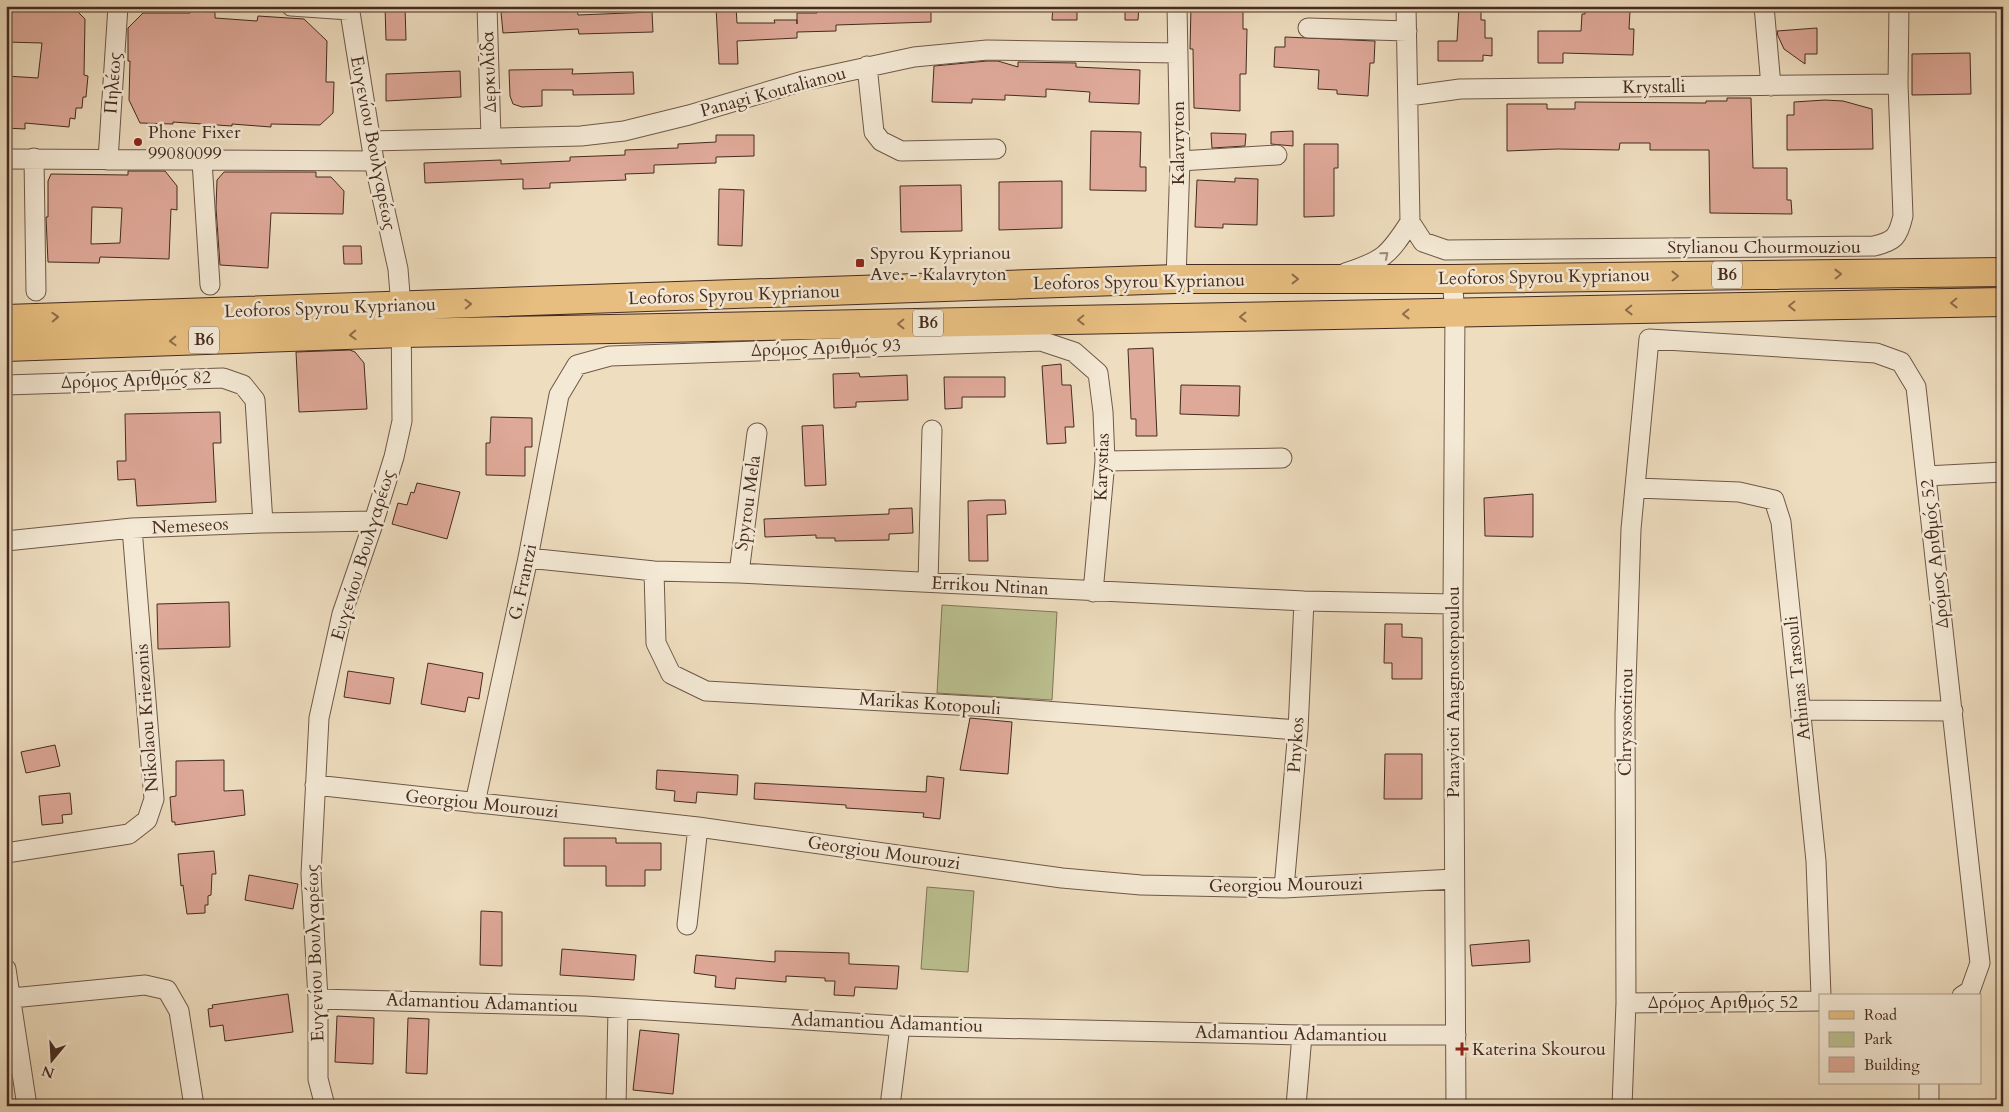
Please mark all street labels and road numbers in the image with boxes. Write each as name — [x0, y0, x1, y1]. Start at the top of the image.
street label: Δερκυλίδα — [475, 31, 503, 113]
street label: Πηλέως — [98, 51, 128, 115]
street label: Ευγενίου Βουλγαρέως — [344, 54, 402, 233]
street label: Panagi Koutalianou — [697, 60, 849, 124]
street label: Krystalli — [1622, 74, 1686, 100]
street label: Kalavryton — [1166, 100, 1191, 185]
street label: Stylianou Chourmouziou — [1667, 235, 1861, 260]
road number: B6 — [1712, 262, 1742, 288]
street label: Leoforos Spyrou Kyprianou — [1438, 263, 1650, 291]
street label: Leoforos Spyrou Kyprianou — [1033, 268, 1245, 296]
street label: Leoforos Spyrou Kyprianou — [628, 279, 840, 311]
street label: Leoforos Spyrou Kyprianou — [224, 292, 436, 324]
road number: B6 — [913, 309, 943, 336]
road number: B6 — [189, 326, 219, 354]
street label: Δρόμος Αριθμός 93 — [751, 333, 901, 363]
street label: Δρόμος Αριθμός 82 — [61, 365, 211, 395]
street label: Karystias — [1088, 433, 1116, 501]
street label: Spyrou Mela — [729, 453, 767, 553]
street label: Ευγενίου Βουλγαρέως — [325, 466, 401, 643]
street label: Δρόμος Αριθμός 52 — [1915, 478, 1955, 630]
street label: Nemeseos — [151, 512, 229, 540]
street label: G. Frantzi — [503, 542, 543, 622]
street label: Errikou Ntinan — [931, 570, 1050, 602]
street label: Panayioti Anagnostopoulou — [1441, 586, 1466, 798]
street label: Athinas Tarsouli — [1779, 614, 1817, 742]
street label: Nikolaou Kriezonis — [129, 643, 165, 793]
street label: Chrysosotirou — [1613, 668, 1639, 776]
street label: Marikas Kotopouli — [858, 687, 1002, 721]
street label: Pnykos — [1282, 716, 1310, 774]
street label: Georgiou Mourouzi — [404, 784, 560, 824]
street label: Georgiou Mourouzi — [806, 830, 962, 876]
street label: Ευγενίου Βουλγαρέως — [299, 864, 331, 1042]
street label: Georgiou Mourouzi — [1209, 871, 1363, 899]
street label: Adamantiou Adamantiou — [385, 987, 579, 1019]
street label: Δρόμος Αριθμός 52 — [1648, 990, 1798, 1015]
street label: Adamantiou Adamantiou — [790, 1007, 984, 1039]
street label: Adamantiou Adamantiou — [1195, 1020, 1387, 1048]

